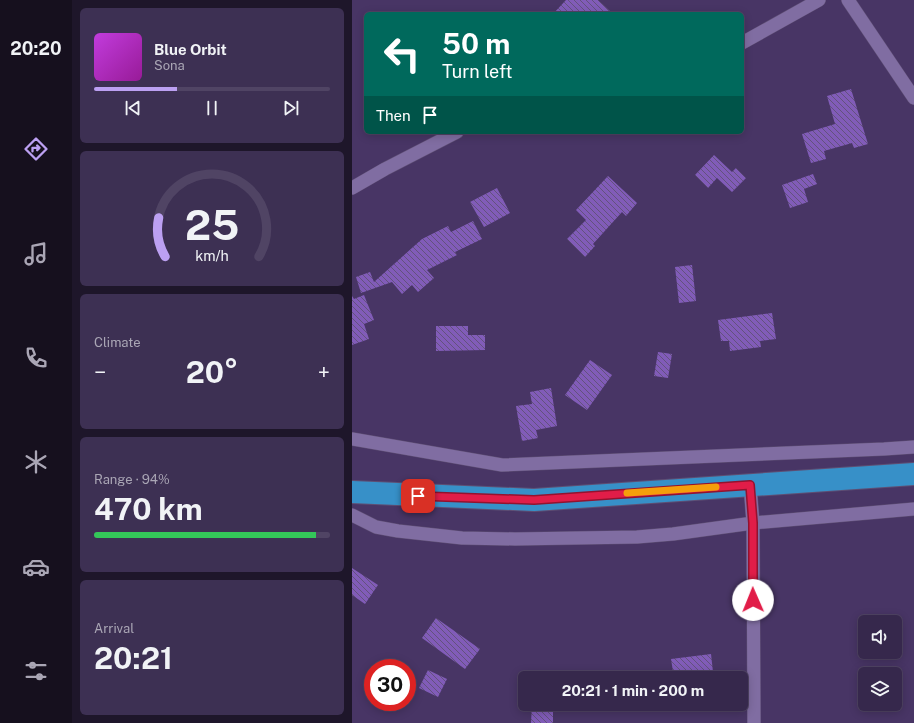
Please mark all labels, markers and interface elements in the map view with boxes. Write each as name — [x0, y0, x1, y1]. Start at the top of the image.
text: 50 m — [442, 27, 510, 60]
icon: left — [376, 28, 428, 80]
text: 20:20 — [10, 38, 62, 59]
text: Blue Orbit — [154, 41, 227, 58]
text: Sona — [154, 58, 185, 73]
text: Turn left — [442, 61, 512, 82]
icon: previous — [122, 97, 144, 119]
icon: pause — [201, 97, 223, 119]
icon: next — [280, 97, 302, 119]
icon: arrive — [419, 104, 441, 126]
text: Then — [376, 107, 411, 124]
icon: directions — [22, 135, 50, 163]
text: 25 — [185, 199, 239, 248]
icon: music — [22, 240, 50, 268]
text: km/h — [195, 246, 229, 263]
text: Climate — [94, 335, 141, 350]
icon: phone — [22, 344, 50, 372]
text: 20° — [186, 354, 238, 390]
text: − — [94, 359, 106, 385]
text: + — [318, 359, 330, 385]
icon: climate — [22, 448, 50, 476]
text: Range · 94% — [94, 472, 170, 487]
pin — [401, 479, 435, 513]
icon: arrive — [407, 485, 429, 507]
text: 470 km — [94, 491, 203, 527]
icon: car — [22, 553, 50, 581]
position arrow — [732, 579, 774, 621]
map controls — [858, 615, 902, 711]
button: sound — [858, 615, 902, 659]
text: Arrival — [94, 621, 134, 636]
text: 20:21 — [94, 640, 173, 676]
icon: filters — [22, 657, 50, 685]
speed limit sign: 30 — [364, 659, 416, 711]
button: layers — [858, 667, 902, 711]
text: 20:21 · 1 min · 200 m — [562, 682, 704, 699]

